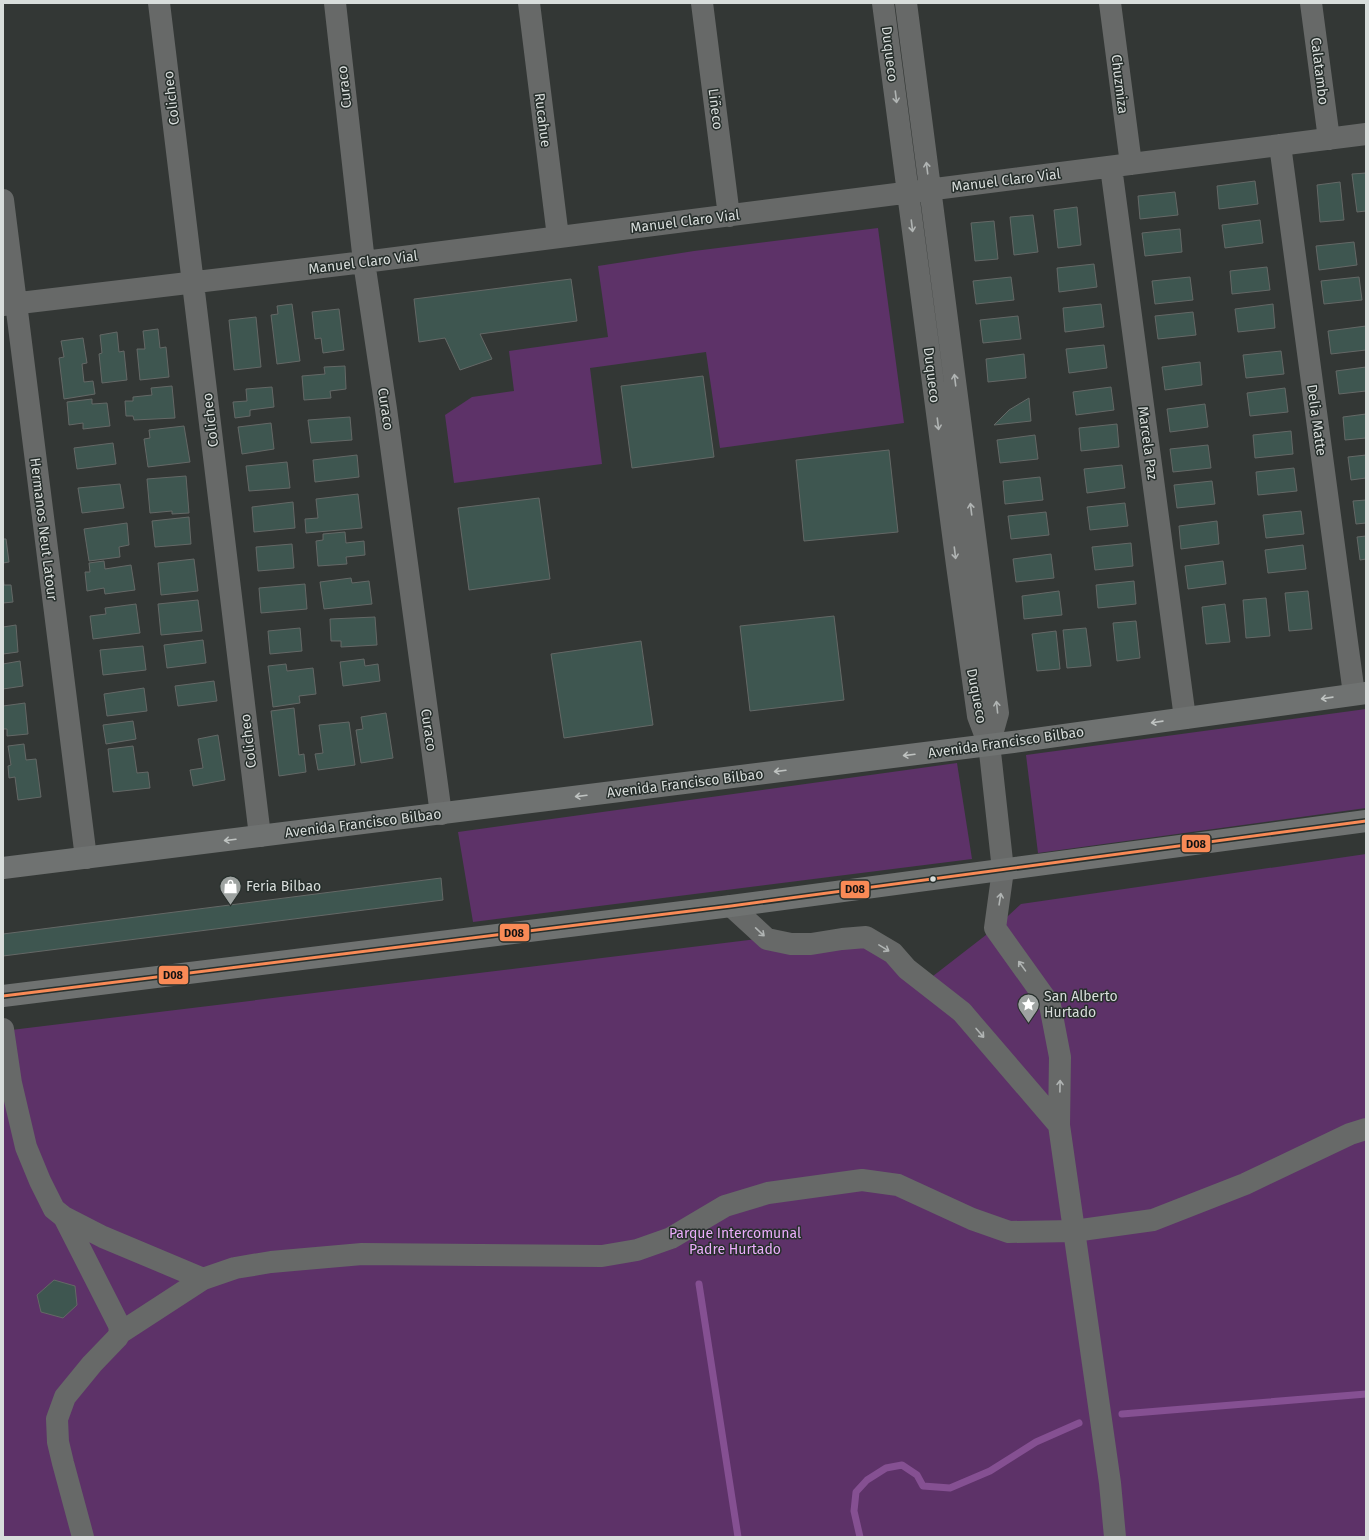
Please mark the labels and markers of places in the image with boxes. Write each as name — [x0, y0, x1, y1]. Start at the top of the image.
shop icon: Feria Bilbao — [218, 873, 244, 906]
unlabelled marker — [928, 874, 938, 884]
place label: Feria Bilbao — [246, 878, 321, 895]
place label: San Alberto Hurtado — [1044, 988, 1118, 1021]
place icon: San Alberto Hurtado — [1015, 991, 1041, 1024]

